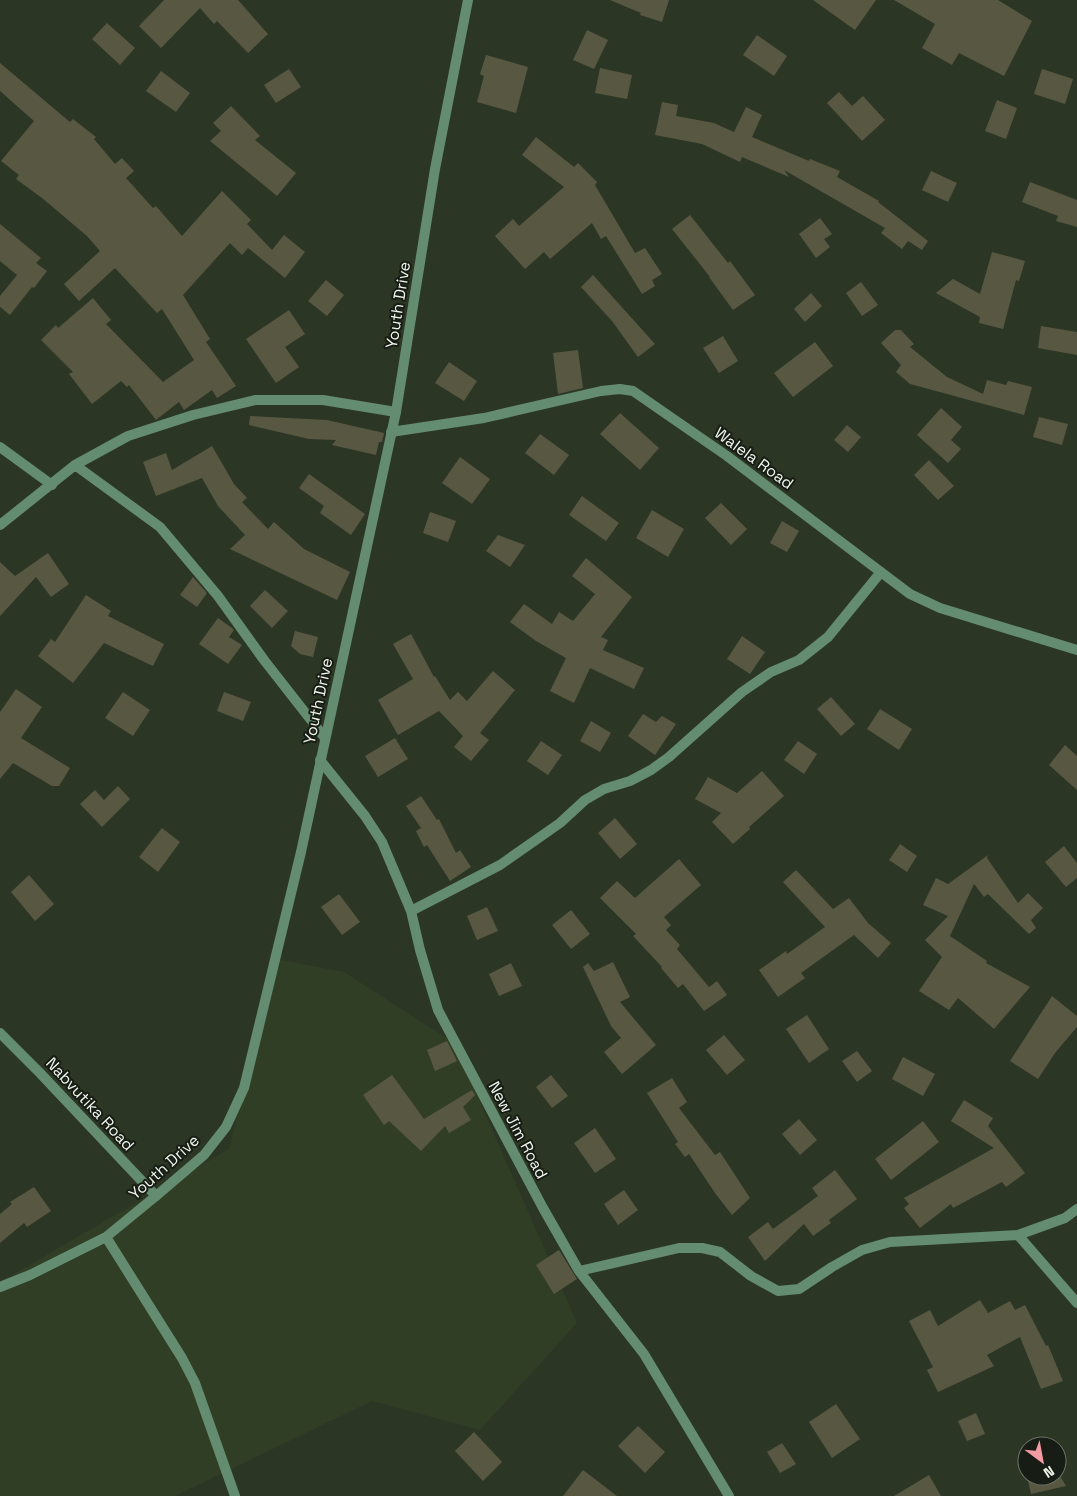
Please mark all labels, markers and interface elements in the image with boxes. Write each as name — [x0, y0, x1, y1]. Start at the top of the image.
street label: Youth Drive — [381, 260, 415, 350]
street label: Walela Road — [710, 422, 798, 494]
street label: Youth Drive — [299, 656, 337, 746]
street label: Nabvutika Road — [41, 1053, 139, 1155]
street label: New Jim Road — [484, 1078, 552, 1182]
street label: Youth Drive — [124, 1130, 204, 1204]
north arrow — [1017, 1436, 1067, 1486]
text: N — [1040, 1462, 1058, 1482]

